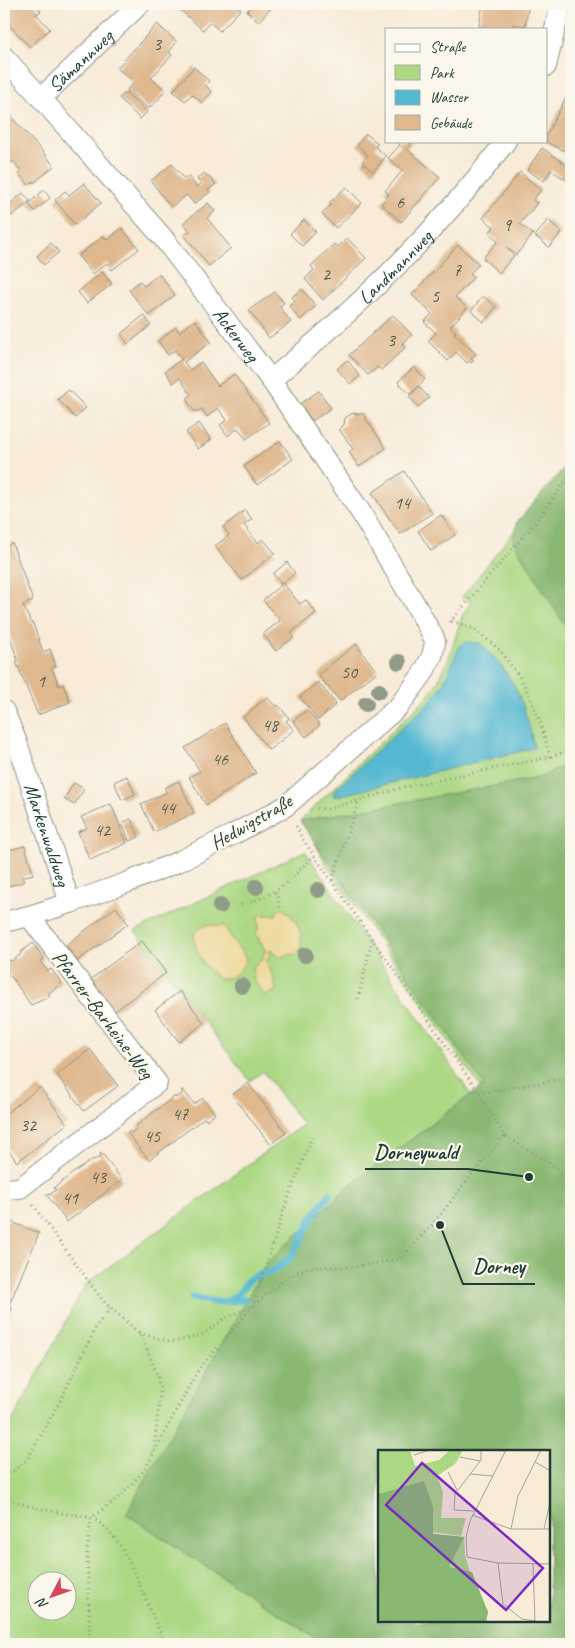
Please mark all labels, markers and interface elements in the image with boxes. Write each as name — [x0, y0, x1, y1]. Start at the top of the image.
street label: Sämannweg — [42, 23, 119, 98]
legend — [385, 28, 548, 142]
house number: 3 — [153, 33, 163, 55]
text: Straße — [430, 38, 466, 57]
text: Park — [430, 64, 455, 83]
text: Wasser — [430, 88, 469, 107]
text: Gebäude — [430, 114, 473, 133]
house number: 6 — [396, 191, 405, 213]
house number: 9 — [503, 214, 513, 236]
street label: Landmannweg — [353, 224, 438, 309]
house number: 7 — [453, 259, 462, 281]
house number: 2 — [322, 263, 332, 285]
house number: 5 — [431, 285, 440, 307]
street label: Ackerweg — [208, 302, 266, 368]
house number: 3 — [387, 329, 397, 351]
house number: 14 — [394, 492, 412, 514]
house number: 50 — [341, 661, 359, 683]
house number: 1 — [37, 670, 46, 692]
house number: 48 — [262, 714, 280, 736]
house number: 46 — [212, 748, 229, 770]
street label: Markenwaldweg — [19, 780, 77, 891]
street label: Hedwigstraße — [206, 788, 298, 855]
house number: 44 — [159, 797, 177, 819]
house number: 42 — [94, 819, 112, 841]
street label: Pfarrer-Barheine-Weg — [47, 946, 160, 1085]
house number: 47 — [172, 1103, 189, 1125]
house number: 32 — [20, 1114, 38, 1136]
house number: 45 — [144, 1125, 161, 1147]
callout: Dorneywald — [365, 1133, 468, 1169]
text: Dorneywald — [374, 1139, 461, 1165]
house number: 43 — [90, 1166, 108, 1188]
house number: 41 — [62, 1187, 79, 1209]
callout: Dorney — [463, 1248, 535, 1284]
text: Dorney — [473, 1253, 528, 1279]
inset map — [378, 1450, 550, 1623]
north arrow — [28, 1570, 78, 1620]
text: N — [32, 1594, 52, 1613]

